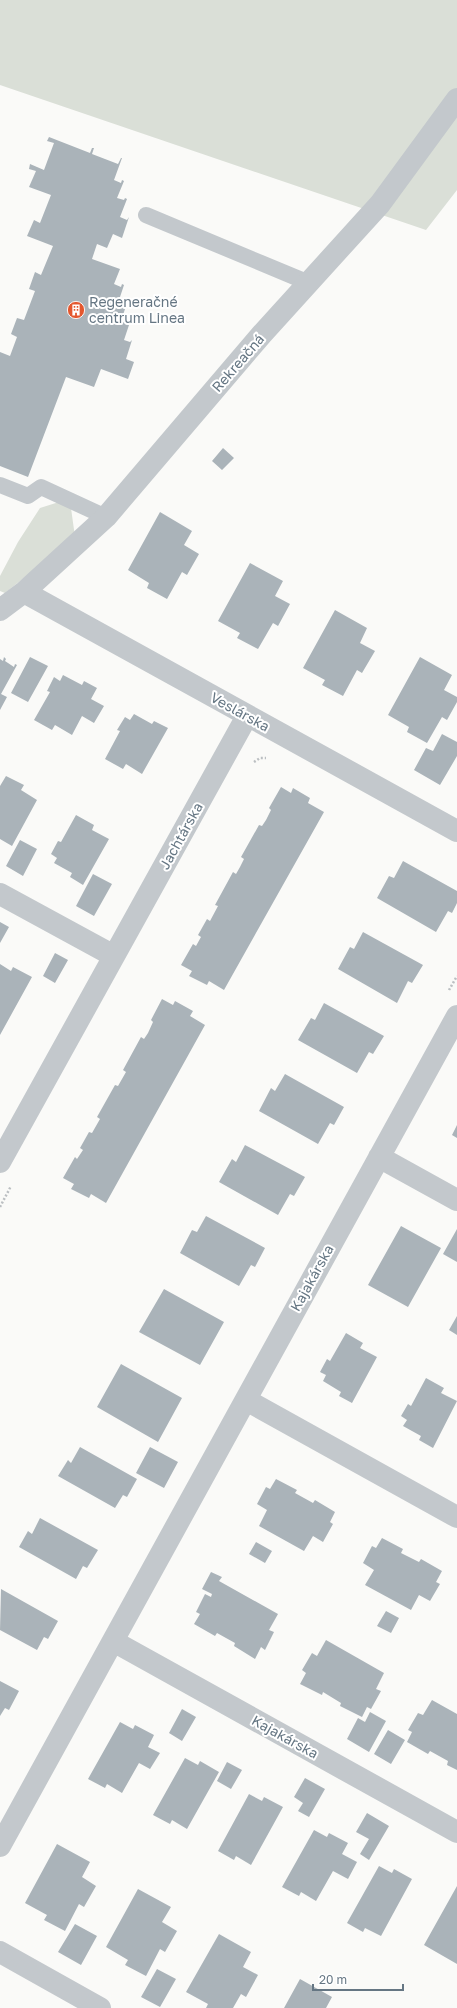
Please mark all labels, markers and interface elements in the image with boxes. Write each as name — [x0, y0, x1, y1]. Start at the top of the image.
place label: Regeneračné centrum Linea — [89, 293, 185, 326]
building icon: Regeneračné centrum Linea — [66, 300, 86, 320]
street label: Rekreačná — [208, 330, 267, 395]
street label: Veslárska — [208, 688, 273, 735]
street label: Jachtárska — [155, 799, 206, 872]
street label: Kajakárska — [286, 1242, 337, 1314]
street label: Kajakárska — [249, 1711, 321, 1762]
scale bar — [313, 1966, 403, 1992]
text: 20 m — [319, 1972, 347, 1987]

